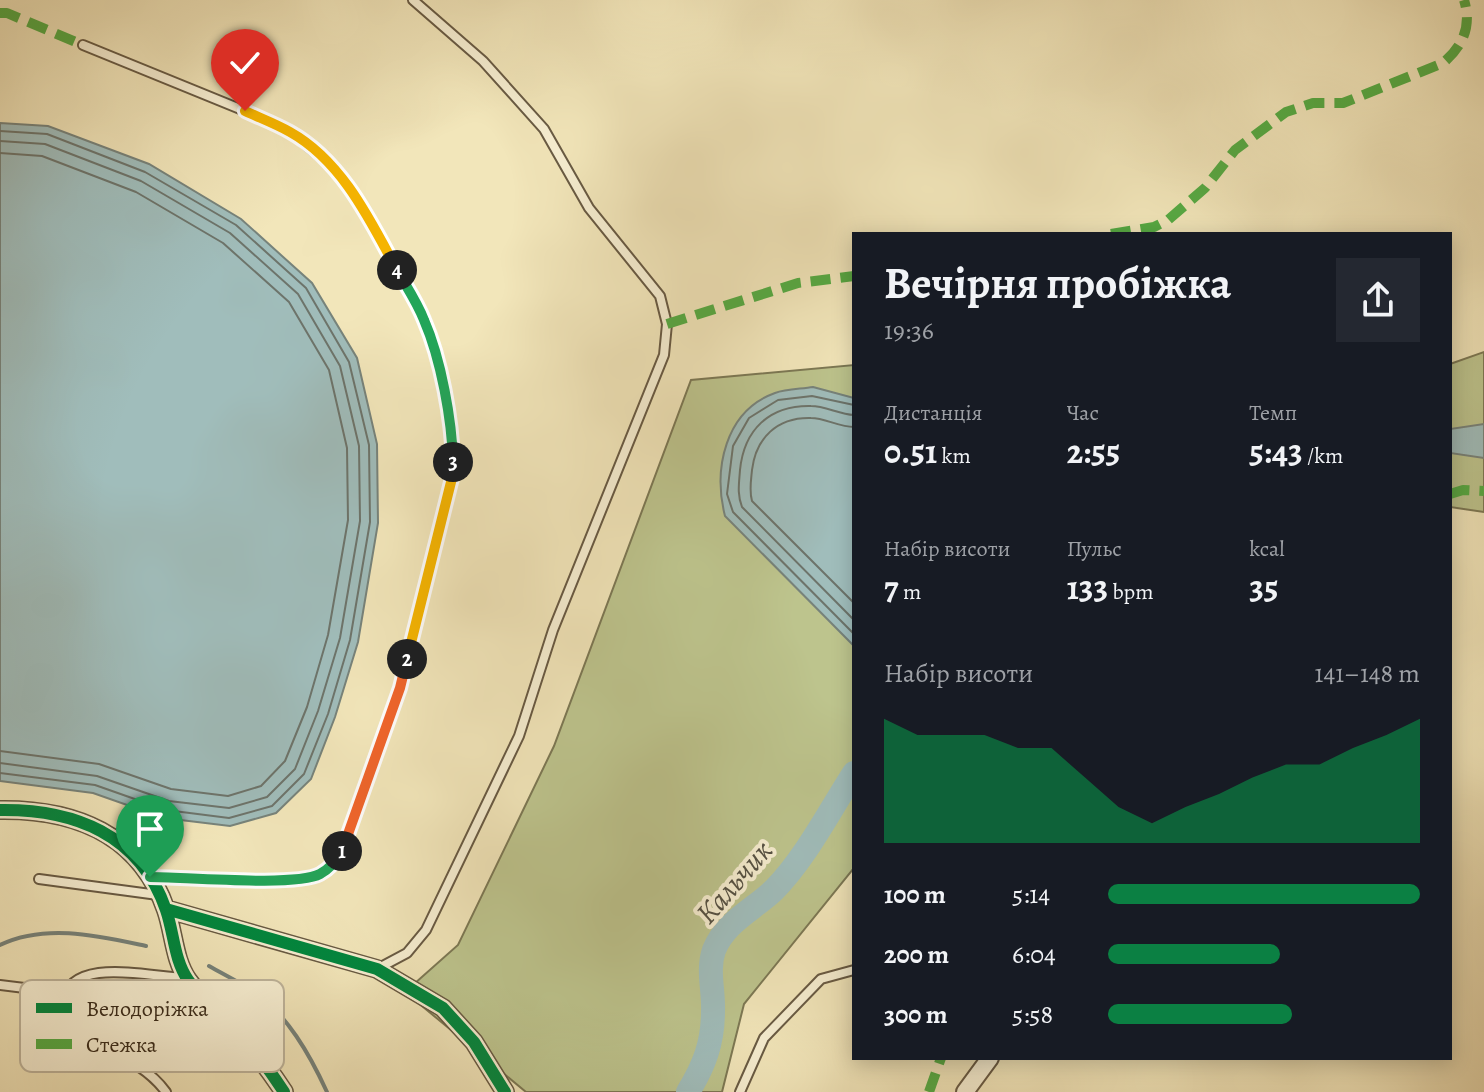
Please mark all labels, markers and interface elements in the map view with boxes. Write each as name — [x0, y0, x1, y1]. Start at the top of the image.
pin — [211, 29, 279, 111]
icon: check — [223, 41, 267, 85]
pin: 4 — [377, 250, 417, 290]
text: Вечірня пробіжка — [884, 253, 1231, 313]
text: 4 — [392, 255, 402, 285]
button: share — [1336, 258, 1420, 342]
text: 19:36 — [884, 313, 934, 348]
text: Дистанція — [884, 398, 982, 428]
text: Час — [1067, 398, 1099, 428]
text: Темп — [1249, 398, 1297, 428]
text: 0.51 — [884, 428, 937, 475]
text: 2:55 — [1067, 428, 1120, 475]
text: 5:43 — [1249, 428, 1303, 475]
text: km — [937, 441, 971, 471]
text: /km — [1303, 441, 1343, 471]
pin: 3 — [433, 442, 473, 482]
text: 3 — [448, 447, 458, 477]
text: Набір висоти — [884, 534, 1010, 564]
text: Пульс — [1067, 534, 1122, 564]
text: kcal — [1249, 534, 1285, 564]
text: 7 — [884, 564, 899, 611]
text: 133 — [1067, 564, 1108, 611]
text: 35 — [1249, 564, 1278, 611]
text: m — [899, 577, 921, 607]
text: bpm — [1108, 577, 1154, 607]
pin: 2 — [387, 639, 427, 679]
text: 2 — [402, 644, 412, 674]
text: Набір висоти — [884, 656, 1033, 691]
text: 141–148 m — [1315, 656, 1420, 691]
pin — [116, 795, 184, 877]
icon: arrive — [128, 807, 172, 851]
pin: 1 — [322, 831, 362, 871]
water label: Кальчик — [686, 832, 782, 932]
text: 1 — [338, 836, 346, 866]
text: 100 m — [884, 877, 946, 912]
text: 5:14 — [1012, 877, 1050, 912]
text: 200 m — [884, 937, 949, 972]
text: 6:04 — [1012, 937, 1056, 972]
legend — [20, 980, 284, 1072]
text: Велодоріжка — [86, 994, 209, 1024]
text: 300 m — [884, 997, 948, 1032]
text: 5:58 — [1012, 997, 1053, 1032]
text: Стежка — [86, 1030, 158, 1060]

